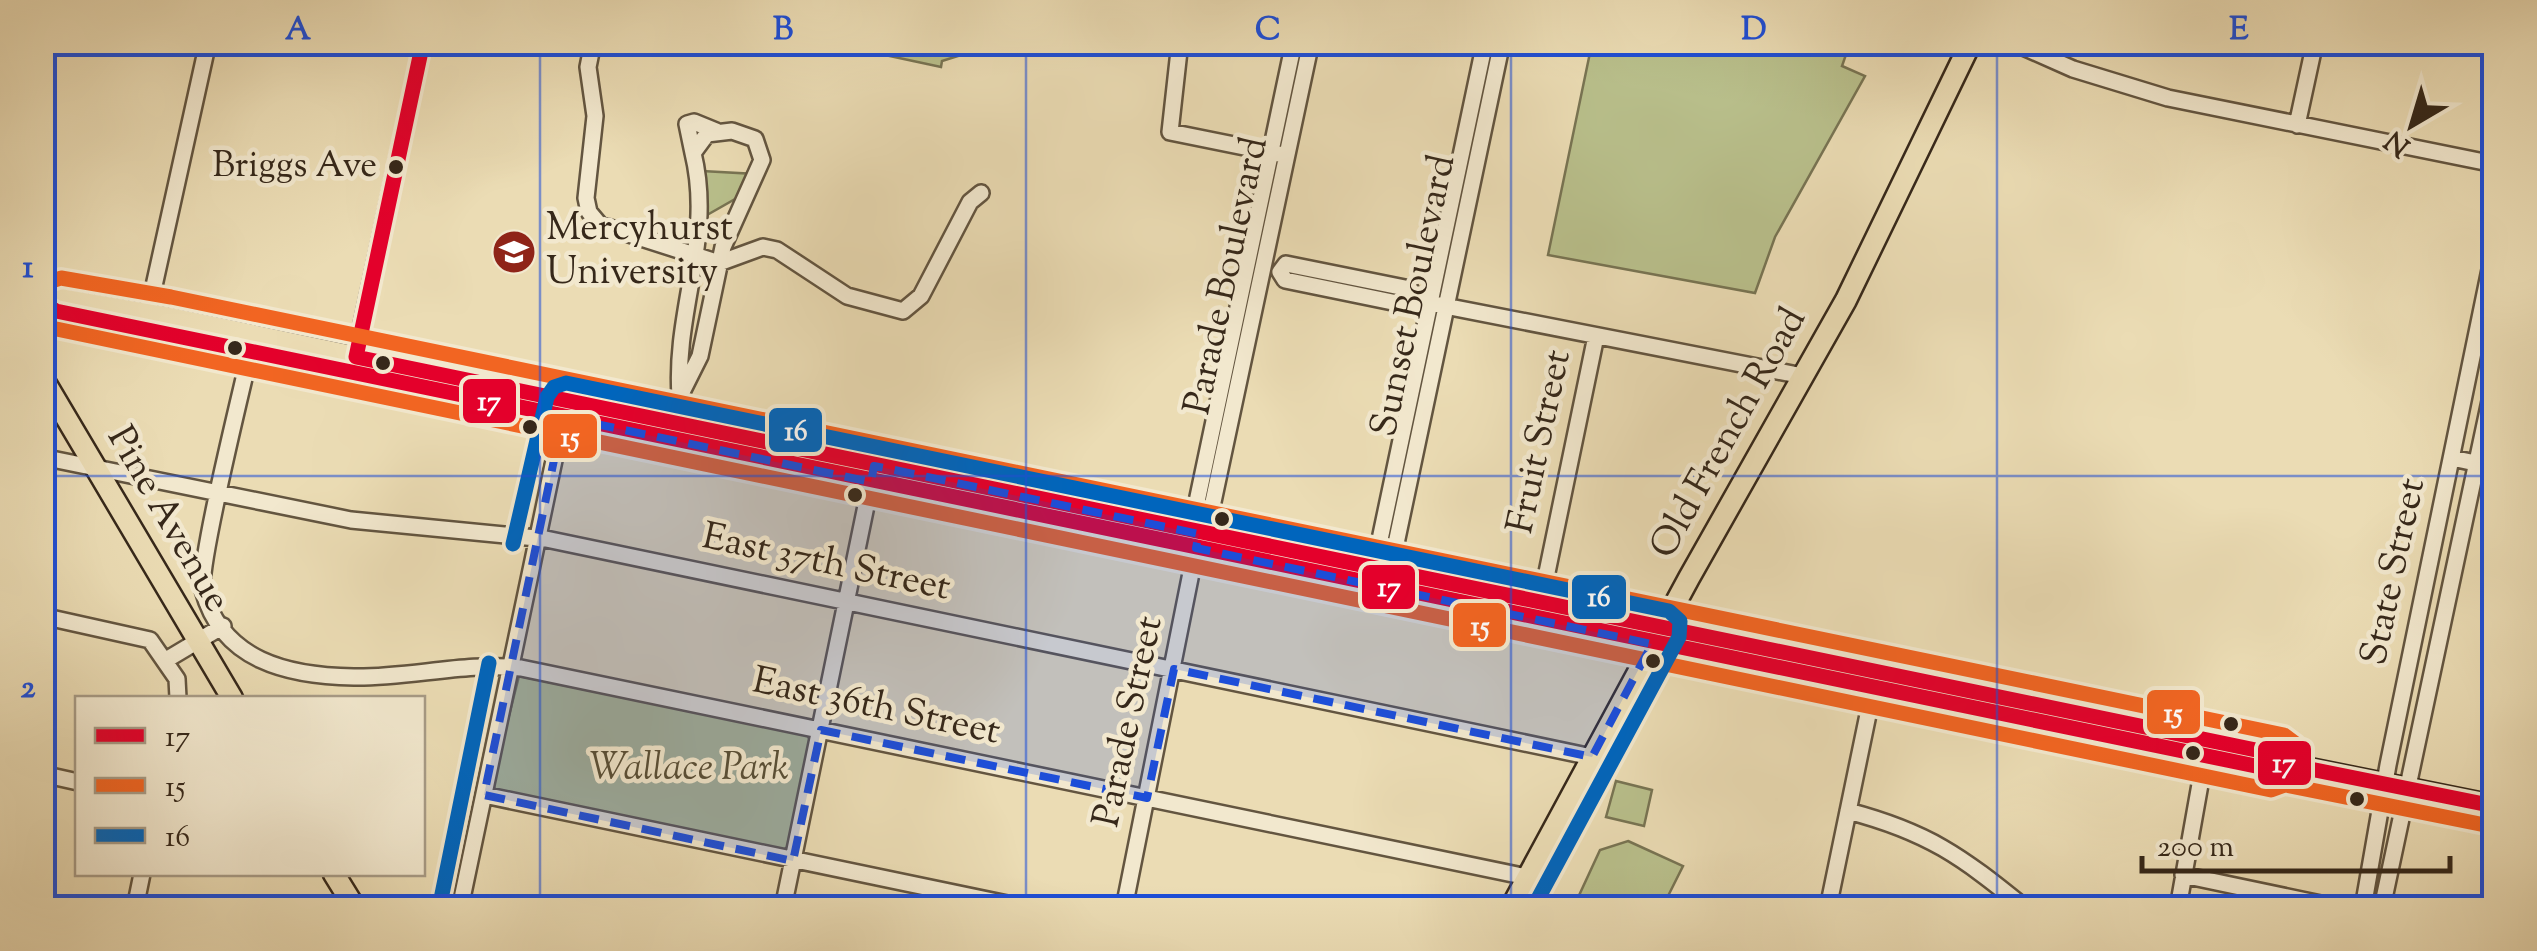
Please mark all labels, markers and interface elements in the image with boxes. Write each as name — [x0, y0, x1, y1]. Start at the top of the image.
text: A — [285, 8, 311, 54]
text: B — [773, 8, 793, 54]
text: C — [1255, 8, 1281, 54]
text: D — [1741, 8, 1767, 54]
text: E — [2229, 8, 2249, 54]
north arrow — [2362, 75, 2462, 175]
text: N — [2377, 120, 2420, 165]
street label: Parade Boulevard — [1172, 132, 1284, 420]
place label: Briggs Ave — [212, 141, 377, 193]
street label: Sunset Boulevard — [1359, 150, 1471, 442]
marker: Briggs Ave — [386, 157, 406, 177]
place label: Mercyhurst University — [546, 203, 733, 301]
school or university icon: Mercyhurst University — [491, 229, 537, 275]
text: 1 — [23, 246, 34, 292]
street label: Old French Road — [1639, 299, 1821, 569]
unlabelled marker — [225, 338, 245, 358]
street label: Fruit Street — [1495, 345, 1587, 539]
unlabelled marker — [373, 353, 393, 373]
line badge: 17 — [461, 377, 518, 425]
text: 17 — [477, 383, 501, 423]
line badge: 16 — [767, 406, 824, 454]
line badge: 15 — [541, 412, 599, 460]
text: 16 — [784, 413, 808, 453]
street label: Pine Avenue — [92, 417, 242, 623]
unlabelled marker — [520, 417, 540, 437]
text: 15 — [560, 419, 580, 459]
street label: State Street — [2349, 474, 2441, 670]
unlabelled marker — [845, 485, 865, 505]
unlabelled marker — [1212, 509, 1232, 529]
street label: East 37th Street — [697, 511, 955, 617]
line badge: 17 — [1360, 563, 1417, 611]
text: 17 — [1377, 569, 1401, 609]
line badge: 16 — [1570, 573, 1628, 621]
text: 16 — [1587, 579, 1611, 619]
line badge: 15 — [1451, 601, 1508, 649]
text: 15 — [1470, 608, 1490, 648]
street label: Parade Street — [1081, 612, 1179, 832]
unlabelled marker — [1643, 651, 1663, 671]
street label: East 36th Street — [747, 655, 1005, 761]
text: 2 — [21, 666, 36, 712]
line badge: 15 — [2145, 688, 2202, 736]
text: 15 — [2163, 695, 2183, 735]
legend — [75, 696, 425, 876]
unlabelled marker — [2221, 714, 2241, 734]
text: 17 — [165, 717, 190, 760]
line badge: 17 — [2256, 739, 2313, 787]
park label: Wallace Park — [589, 743, 789, 797]
unlabelled marker — [2183, 743, 2203, 763]
text: 17 — [2272, 745, 2296, 785]
text: 15 — [165, 767, 185, 810]
unlabelled marker — [2347, 789, 2367, 809]
scale bar — [2142, 811, 2450, 873]
text: 16 — [165, 817, 190, 860]
text: 200 m — [2157, 827, 2234, 870]

